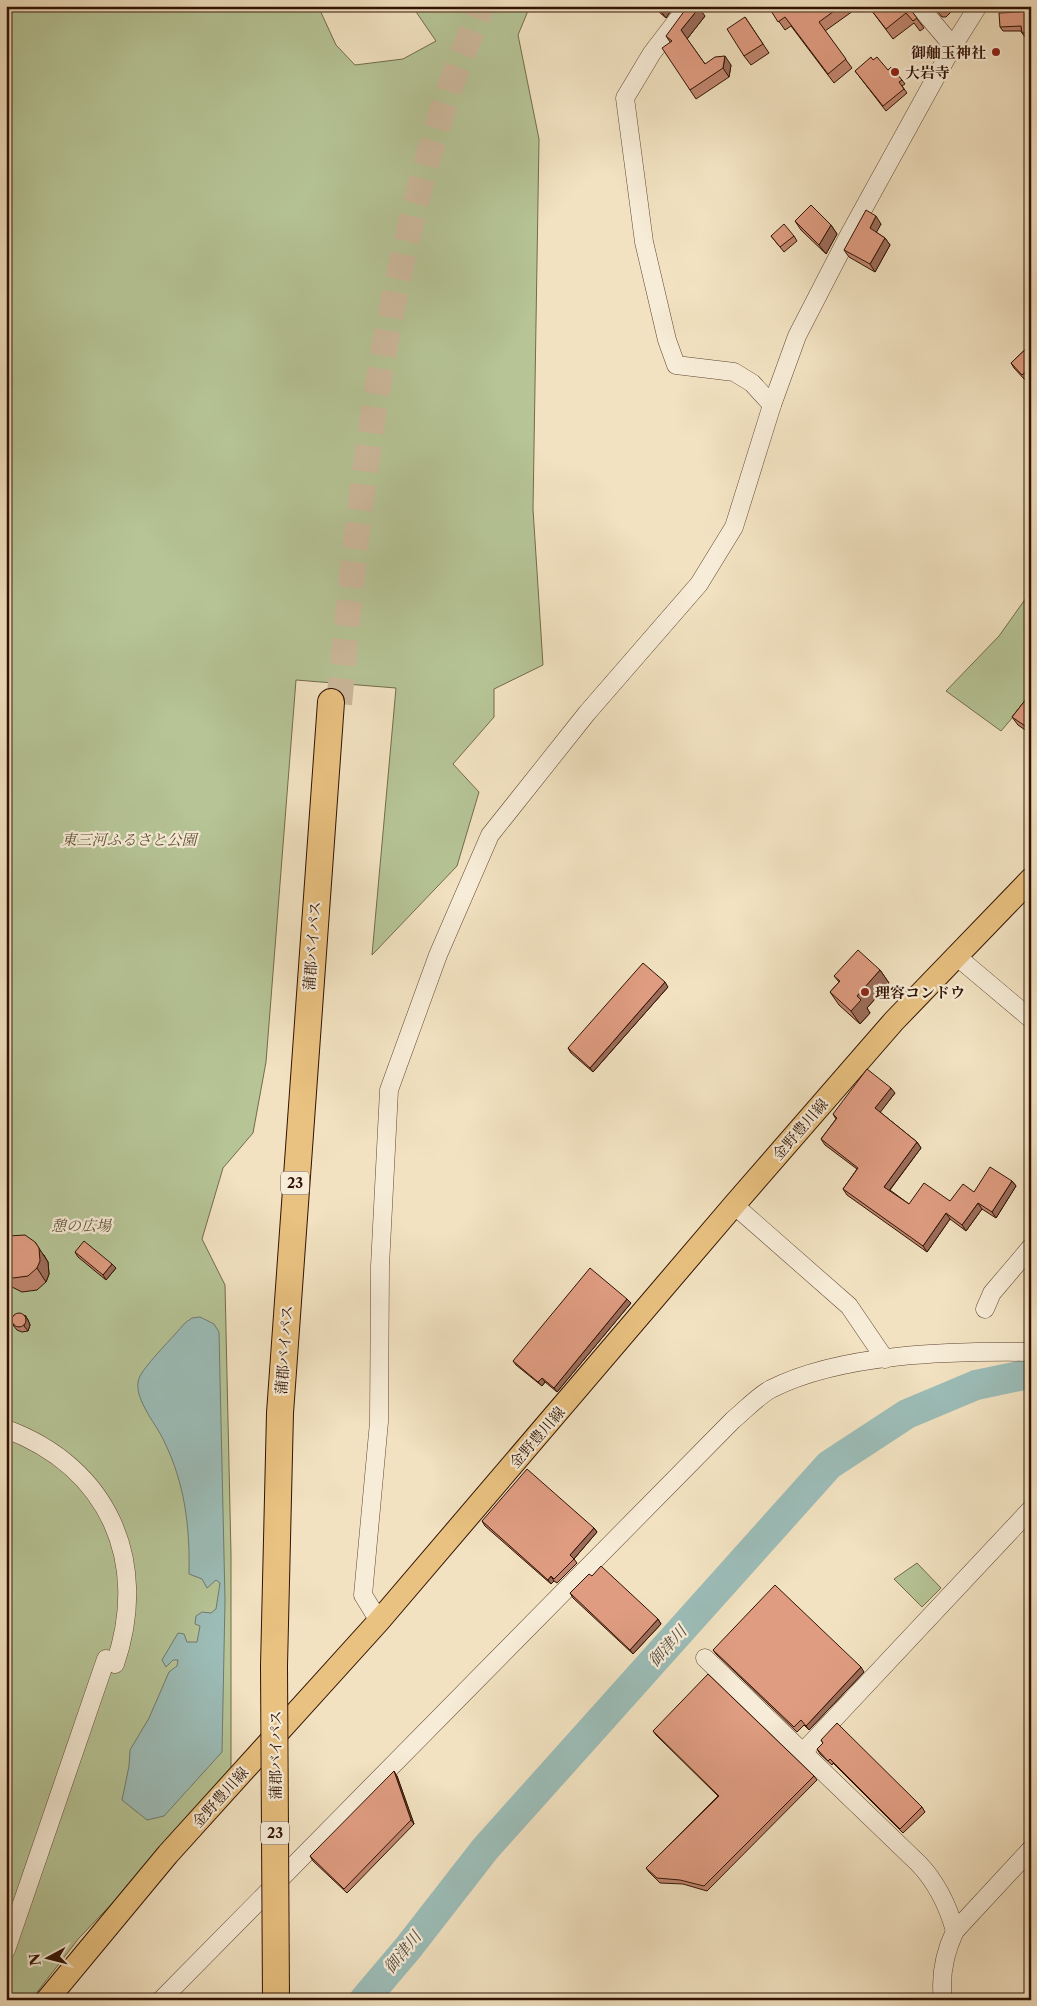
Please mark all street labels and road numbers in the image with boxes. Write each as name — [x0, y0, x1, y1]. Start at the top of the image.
street label: 蒲郡バイパス — [299, 901, 325, 991]
street label: 金野豊川線 — [768, 1094, 832, 1164]
road number: 23 — [281, 1172, 309, 1194]
street label: 蒲郡バイパス — [271, 1305, 297, 1395]
street label: 金野豊川線 — [505, 1402, 569, 1472]
street label: 蒲郡バイパス — [266, 1710, 285, 1800]
street label: 金野豊川線 — [188, 1763, 252, 1831]
road number: 23 — [261, 1822, 289, 1845]

